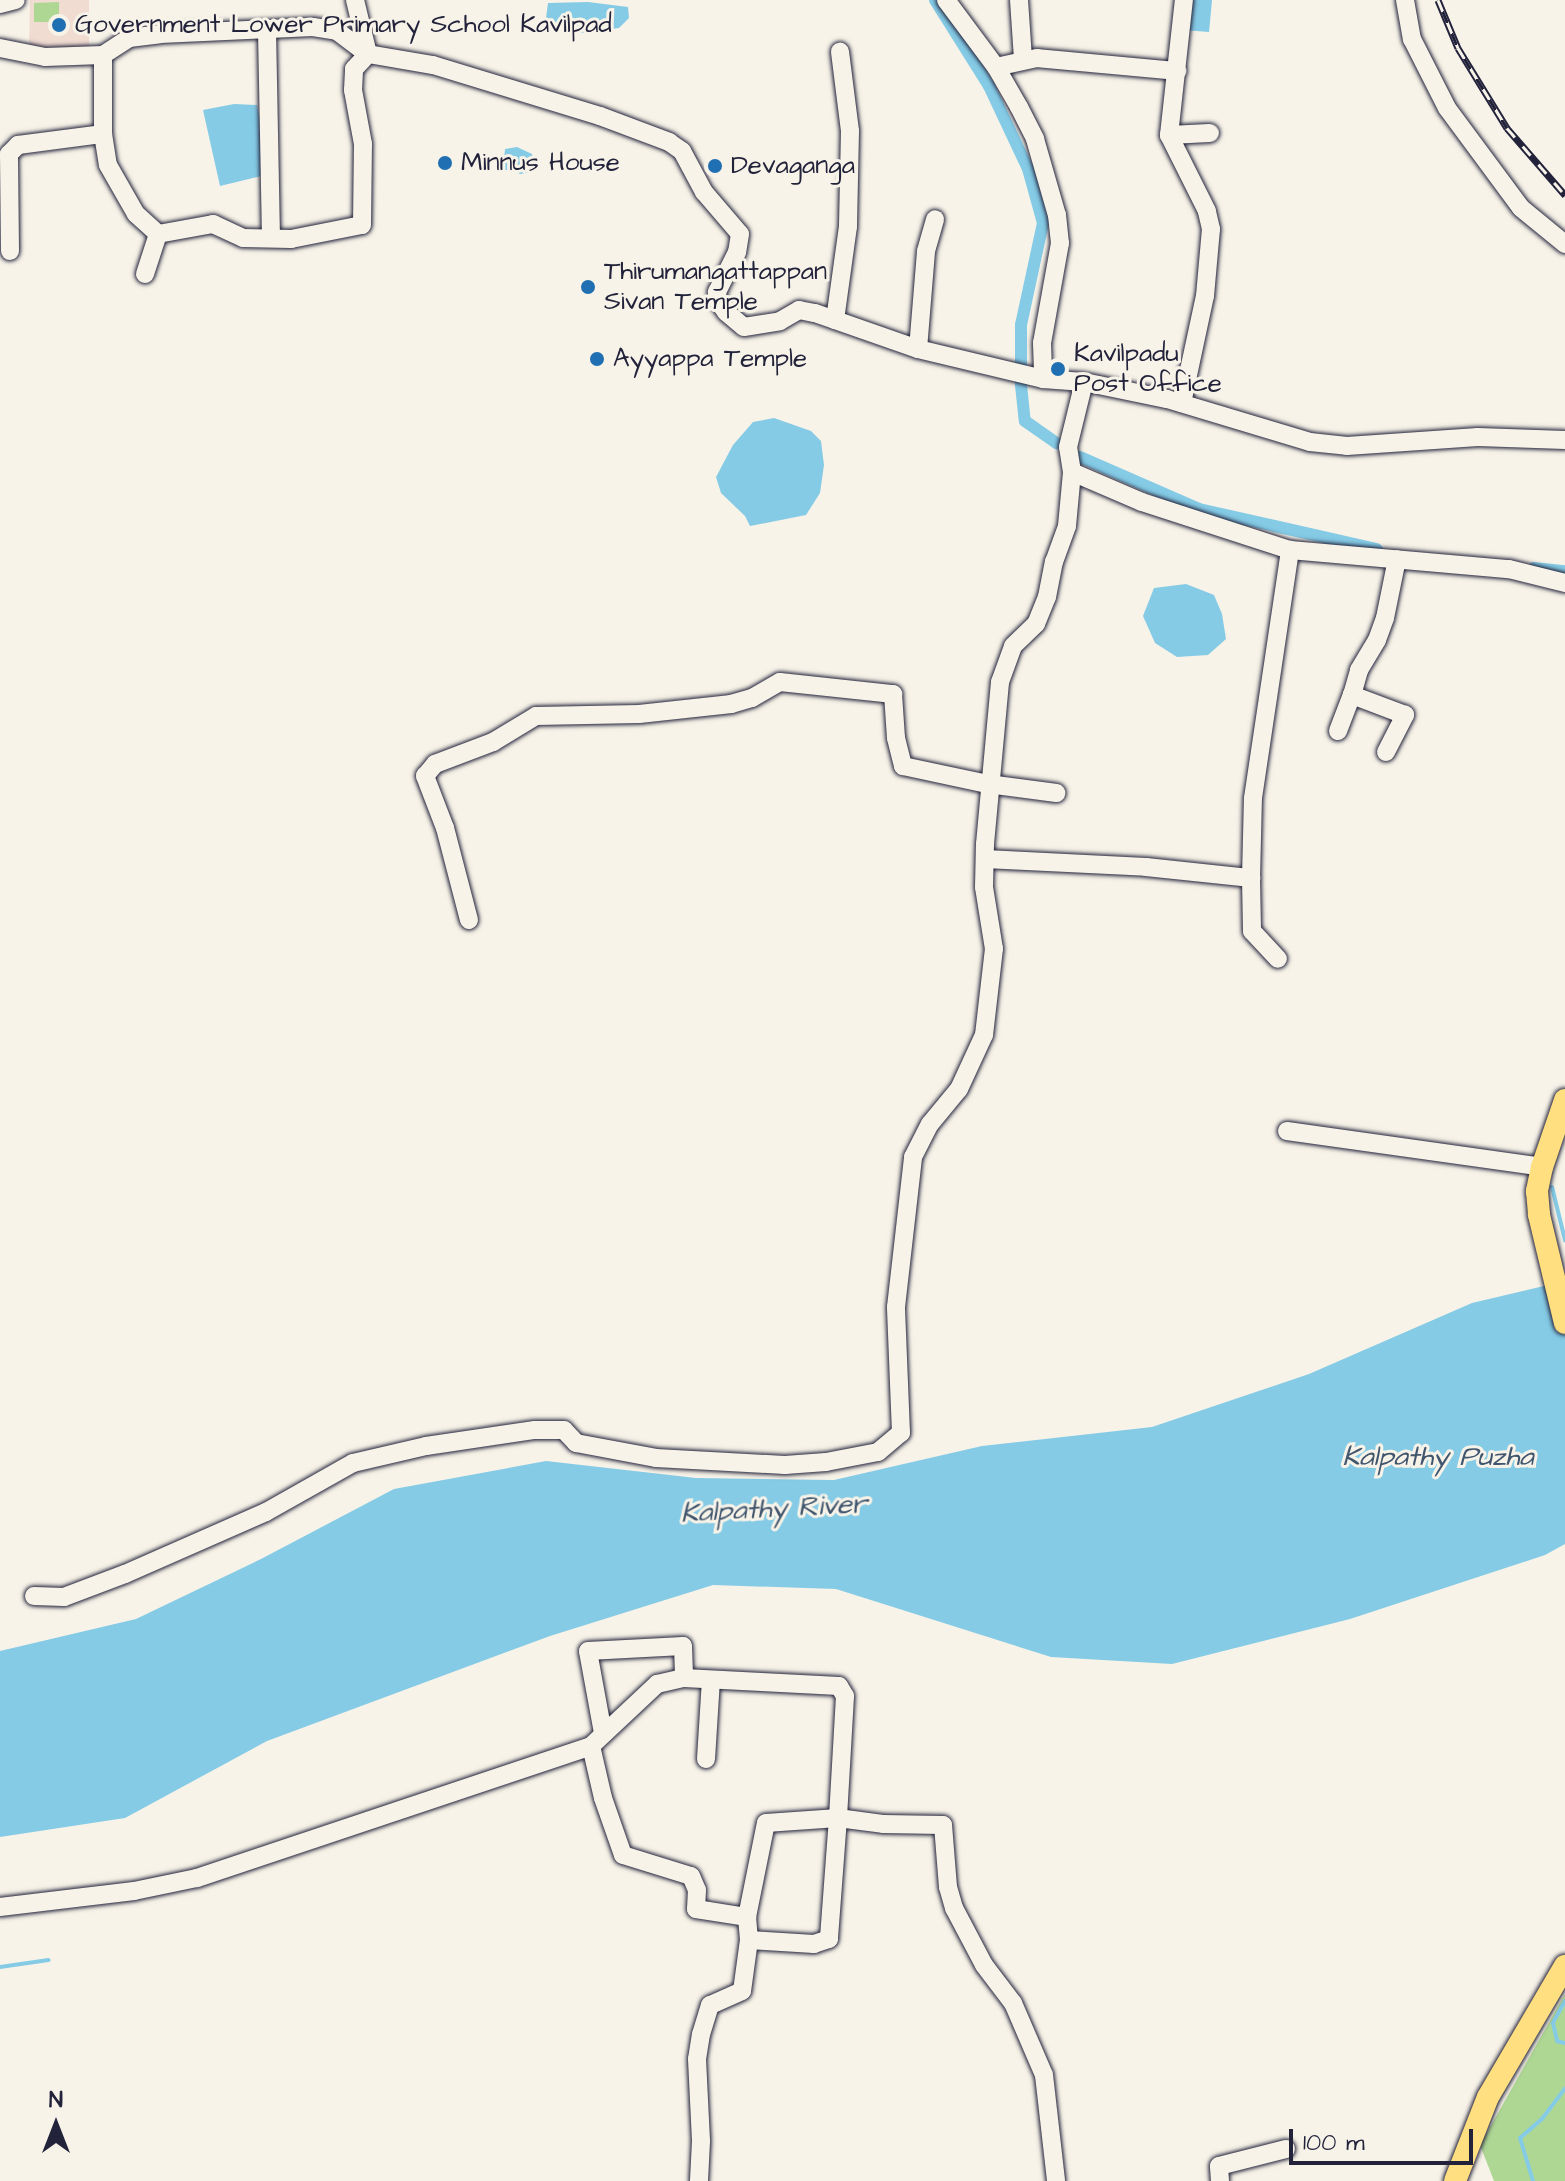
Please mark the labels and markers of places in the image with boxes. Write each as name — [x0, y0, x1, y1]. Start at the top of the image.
place label: Government Lower Primary School Kavilpad — [75, 9, 612, 41]
marker: Government Lower Primary School Kavilpad — [50, 16, 68, 34]
place label: Minnus House — [461, 147, 620, 179]
place label: Devaganga — [731, 150, 855, 182]
marker: Minnus House — [436, 154, 454, 172]
marker: Devaganga — [706, 157, 724, 175]
place label: Thirumangattappan Sivan Temple — [604, 256, 827, 318]
marker: Thirumangattappan Sivan Temple — [579, 278, 597, 296]
place label: Kavilpadu Post Office — [1074, 338, 1222, 400]
place label: Ayyappa Temple — [613, 343, 807, 375]
marker: Ayyappa Temple — [588, 350, 606, 368]
marker: Kavilpadu Post Office — [1049, 360, 1067, 378]

